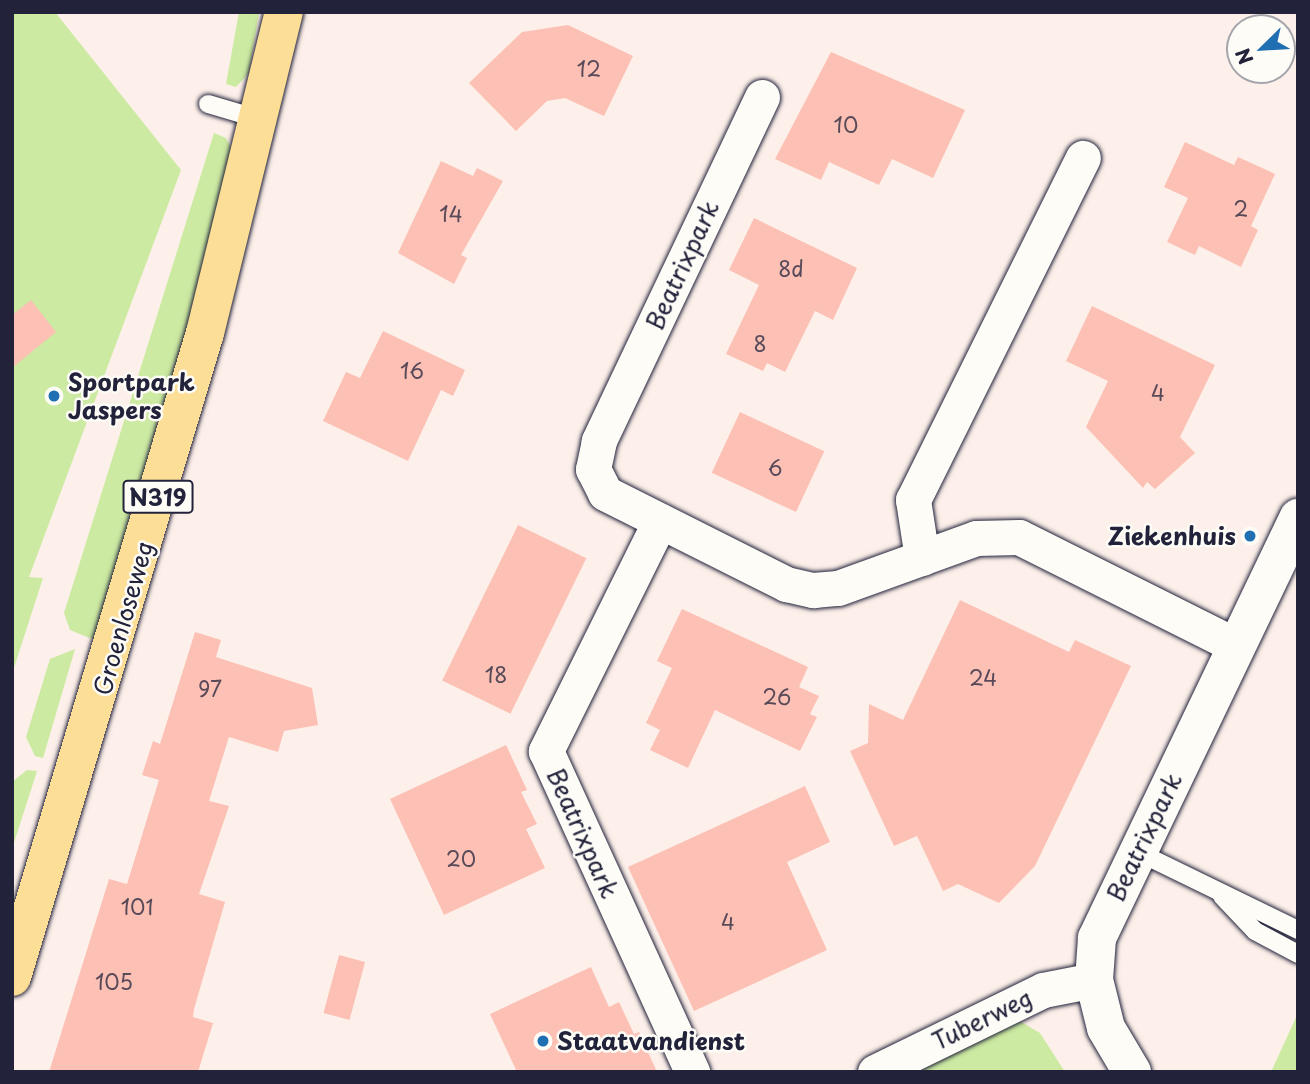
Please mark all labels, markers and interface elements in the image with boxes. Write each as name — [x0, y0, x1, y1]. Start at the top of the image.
north arrow — [1226, 14, 1296, 84]
text: N — [1228, 44, 1259, 69]
house number: 12 — [577, 55, 601, 81]
house number: 10 — [834, 111, 858, 137]
house number: 2 — [1234, 195, 1248, 221]
street label: Beatrixpark — [640, 196, 724, 334]
house number: 14 — [439, 200, 463, 226]
house number: 8d — [778, 255, 804, 281]
house number: 8 — [753, 330, 767, 356]
house number: 16 — [400, 357, 424, 383]
place label: Sportpark Jaspers — [68, 368, 195, 424]
house number: 4 — [1151, 379, 1165, 405]
marker: Sportpark Jaspers — [46, 388, 62, 404]
house number: 6 — [768, 454, 782, 480]
road number: N319 — [121, 477, 195, 516]
place label: Ziekenhuis — [1108, 522, 1236, 550]
marker: Ziekenhuis — [1242, 528, 1258, 544]
street label: Groenloseweg — [87, 538, 159, 698]
house number: 18 — [485, 661, 507, 687]
house number: 24 — [969, 664, 997, 690]
house number: 97 — [198, 675, 222, 701]
house number: 26 — [763, 683, 791, 709]
street label: Beatrixpark — [542, 764, 624, 902]
street label: Beatrixpark — [1101, 768, 1187, 906]
house number: 20 — [446, 845, 476, 871]
house number: 101 — [121, 893, 153, 919]
house number: 4 — [721, 908, 735, 934]
house number: 105 — [95, 968, 133, 994]
street label: Tuberweg — [927, 983, 1037, 1055]
place label: Staatvandienst — [557, 1027, 745, 1055]
marker: Staatvandienst — [535, 1033, 551, 1049]

